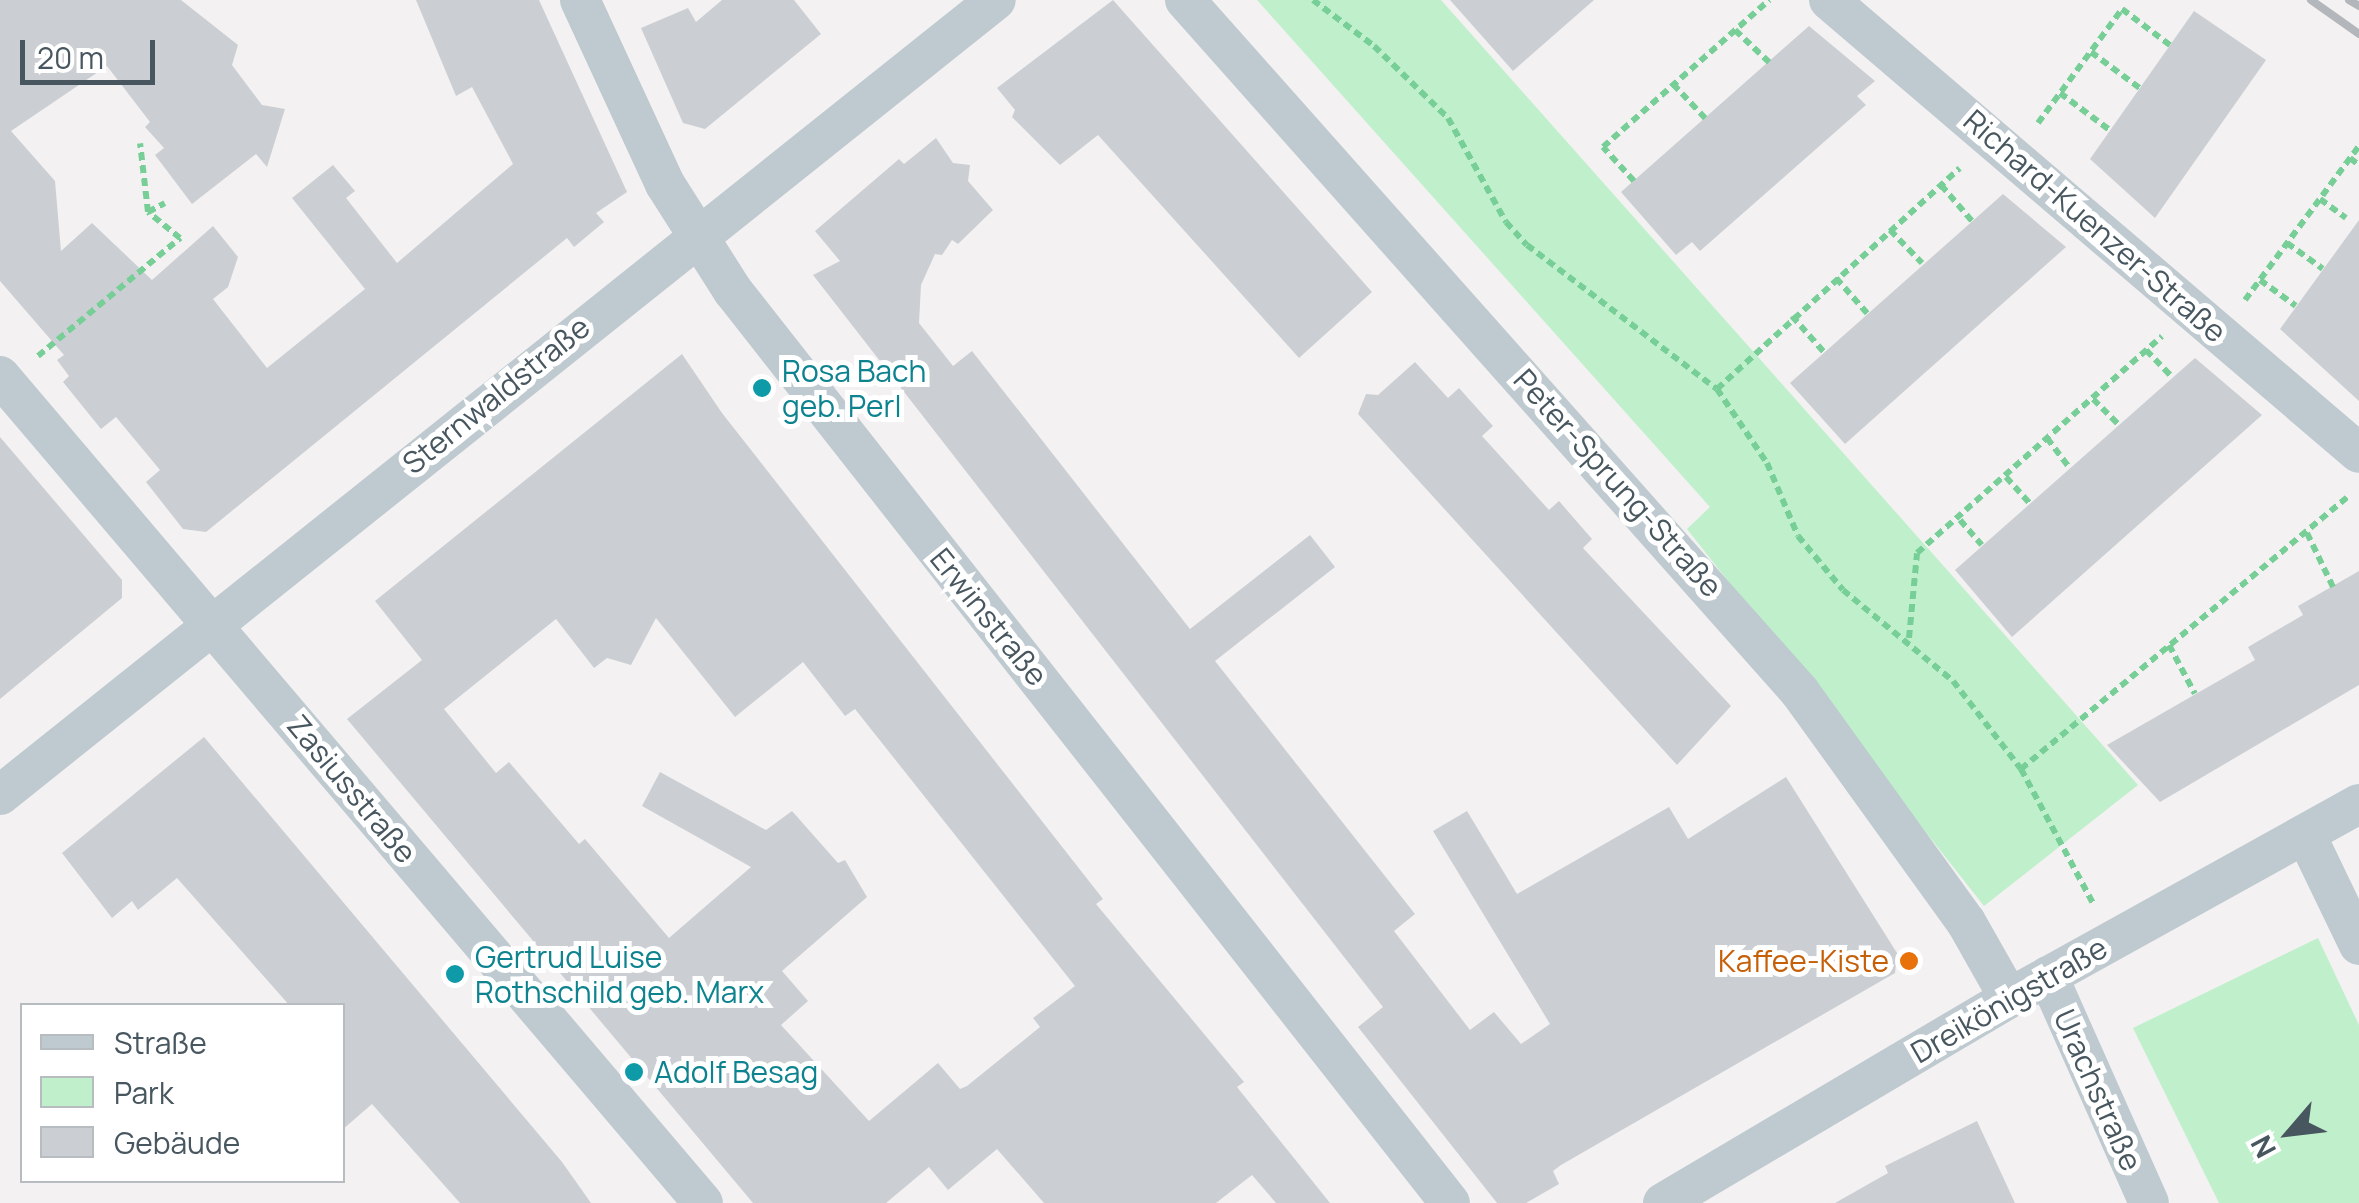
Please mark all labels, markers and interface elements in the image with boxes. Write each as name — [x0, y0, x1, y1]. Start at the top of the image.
scale bar — [25, 20, 160, 82]
text: 20 m — [37, 37, 104, 78]
street label: Richard-Kuenzer-Straße — [1956, 102, 2234, 350]
street label: Sternwaldstraße — [395, 309, 597, 481]
place label: Rosa Bach geb. Perl — [782, 353, 926, 424]
street label: Peter-Sprung-Straße — [1506, 362, 1730, 604]
marker: Rosa Bach geb. Perl — [751, 377, 773, 399]
street label: Erwinstraße — [923, 541, 1055, 693]
street label: Zasiusstraße — [280, 708, 424, 870]
street label: Dreikönigstraße — [1905, 929, 2113, 1071]
place label: Gertrud Luise Rothschild geb. Marx — [475, 939, 764, 1010]
place label: Kaffee-Kiste — [1718, 943, 1889, 979]
marker: Kaffee-Kiste — [1898, 950, 1920, 972]
marker: Gertrud Luise Rothschild geb. Marx — [444, 963, 466, 985]
legend — [20, 1003, 345, 1183]
street label: Urachstraße — [2046, 1004, 2150, 1176]
text: Straße — [114, 1022, 207, 1063]
place label: Adolf Besag — [654, 1054, 818, 1090]
marker: Adolf Besag — [623, 1061, 645, 1083]
text: Park — [114, 1072, 174, 1113]
north arrow — [2239, 1083, 2339, 1183]
text: Gebäude — [114, 1122, 240, 1163]
text: N — [2241, 1129, 2284, 1165]

